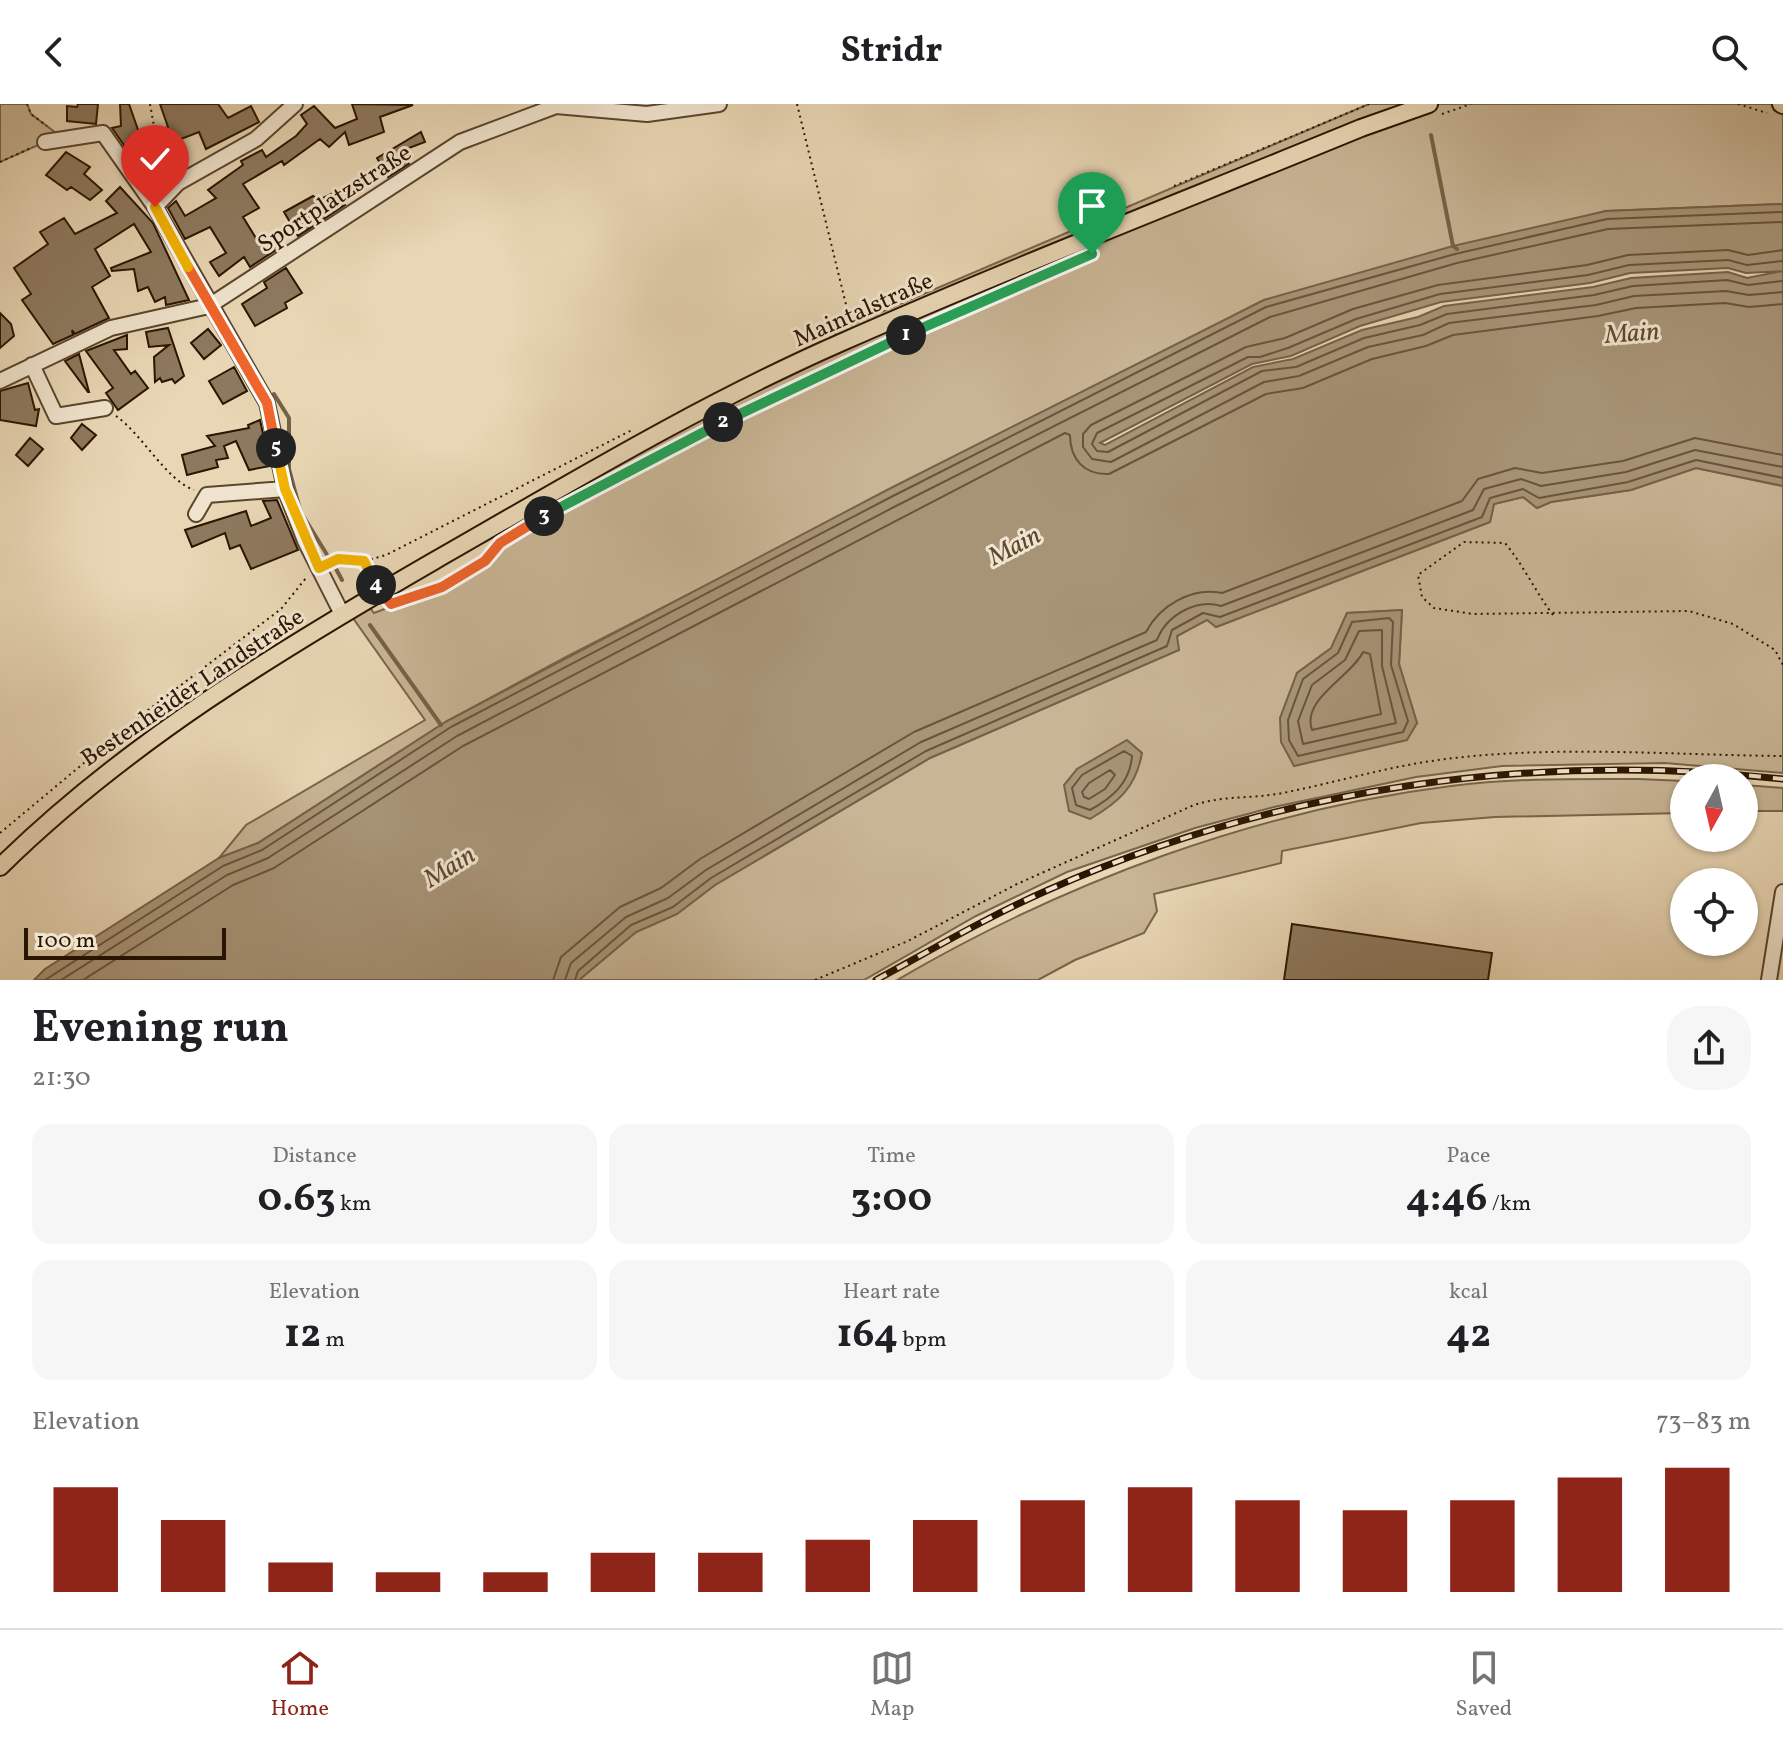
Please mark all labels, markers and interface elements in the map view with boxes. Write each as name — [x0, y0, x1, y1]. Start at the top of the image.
text: Stridr — [841, 27, 942, 77]
icon: back — [32, 30, 76, 74]
icon: search — [1707, 30, 1751, 74]
pin — [121, 125, 189, 207]
icon: check — [133, 137, 177, 181]
street label: Sportplatzstraße — [251, 137, 419, 262]
pin — [1058, 172, 1126, 254]
icon: arrive — [1070, 184, 1114, 228]
street label: Maintalstraße — [788, 265, 939, 357]
water label: Main — [1603, 314, 1661, 354]
pin: 1 — [886, 315, 926, 355]
text: 1 — [902, 319, 910, 350]
pin: 2 — [703, 402, 743, 442]
text: 2 — [717, 406, 729, 437]
pin: 5 — [256, 428, 296, 468]
text: 5 — [271, 432, 281, 463]
pin: 3 — [524, 496, 564, 536]
text: 3 — [538, 500, 550, 531]
water label: Main — [981, 518, 1048, 576]
pin: 4 — [356, 565, 396, 605]
text: 4 — [369, 569, 383, 600]
street label: Bestenheider Landstraße — [75, 601, 312, 776]
north arrow — [1670, 764, 1758, 852]
map controls — [1670, 764, 1758, 956]
water label: Main — [417, 838, 483, 898]
button: locate — [1670, 868, 1758, 956]
scale bar — [24, 924, 226, 960]
text: 100 m — [36, 926, 95, 957]
text: Evening run — [32, 999, 289, 1060]
button: share — [1667, 1006, 1751, 1090]
text: 21:30 — [32, 1060, 91, 1096]
text: Distance — [272, 1141, 357, 1172]
text: Time — [867, 1141, 916, 1172]
text: Pace — [1446, 1141, 1491, 1172]
text: 0.63 — [258, 1172, 336, 1228]
text: 3:00 — [851, 1172, 932, 1228]
text: 4:46 — [1406, 1172, 1487, 1228]
text: km — [336, 1189, 372, 1220]
text: /km — [1487, 1189, 1531, 1220]
text: Elevation — [269, 1277, 360, 1308]
text: Heart rate — [843, 1277, 940, 1308]
text: kcal — [1449, 1277, 1488, 1308]
text: 12 — [284, 1308, 321, 1364]
text: 164 — [836, 1308, 898, 1364]
text: 42 — [1446, 1308, 1491, 1364]
text: m — [321, 1325, 345, 1356]
text: bpm — [898, 1325, 947, 1356]
text: Elevation — [32, 1404, 140, 1440]
text: 73–83 m — [1656, 1404, 1751, 1440]
tab: Home — [271, 1646, 329, 1725]
tab: Map — [870, 1646, 914, 1725]
tab: Saved — [1456, 1646, 1512, 1725]

